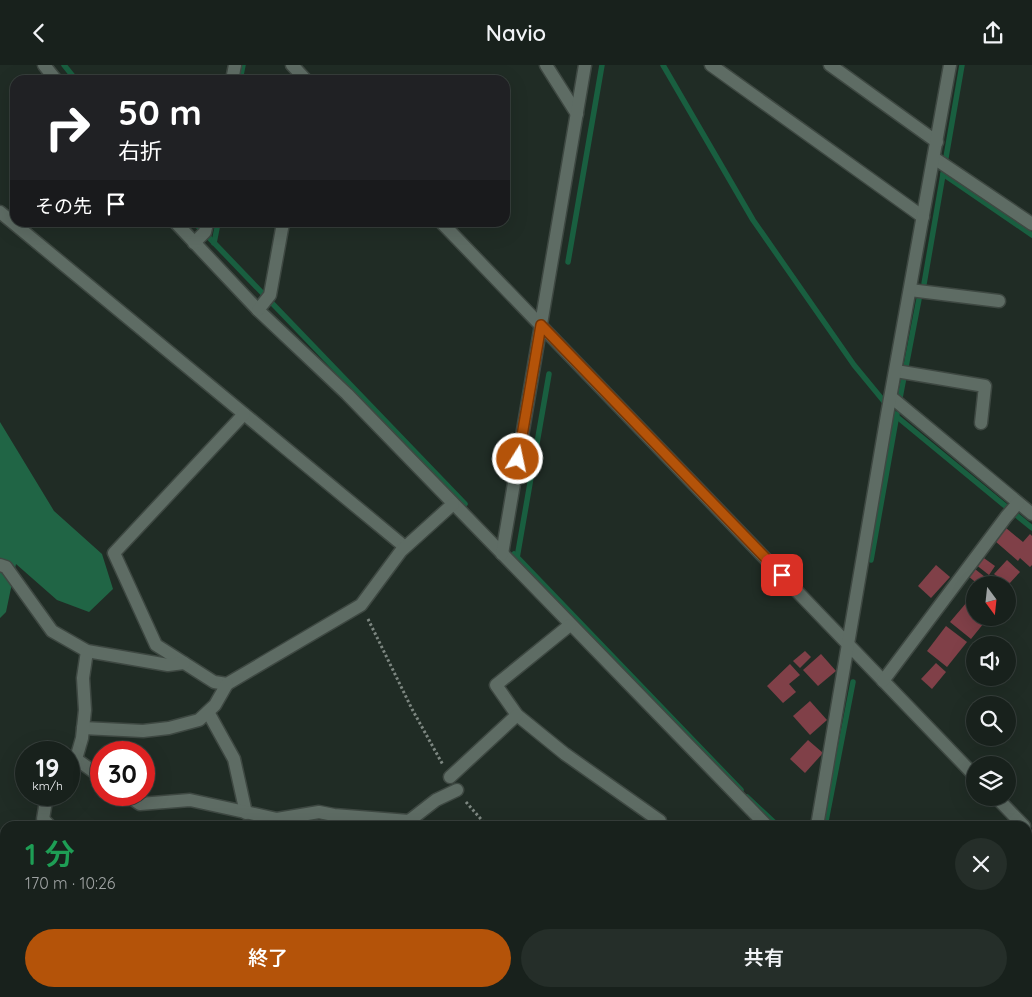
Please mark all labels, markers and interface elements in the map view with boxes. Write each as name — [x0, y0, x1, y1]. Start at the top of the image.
icon: back — [25, 19, 53, 47]
text: Navio — [486, 19, 546, 47]
icon: share — [979, 19, 1007, 47]
text: 50 m — [118, 90, 202, 134]
icon: right — [35, 95, 100, 160]
text: 右折 — [118, 137, 162, 165]
icon: arrive — [102, 190, 130, 218]
text: その先 — [35, 194, 92, 218]
position arrow — [491, 432, 543, 484]
pin — [761, 554, 803, 596]
icon: arrive — [768, 561, 796, 589]
north arrow — [966, 576, 1016, 626]
map controls — [966, 576, 1016, 806]
button: sound — [966, 636, 1016, 686]
button: search — [966, 696, 1016, 746]
speed limit sign: 30 — [90, 741, 155, 806]
text: 19 — [36, 752, 59, 783]
button: layers — [966, 756, 1016, 806]
text: km/h — [32, 778, 63, 793]
text: 1 分 — [25, 835, 75, 873]
button: close — [955, 838, 1007, 890]
text: 170 m · 10:26 — [25, 873, 115, 893]
button: 終了 — [25, 929, 511, 987]
button: 共有 — [521, 929, 1007, 987]

